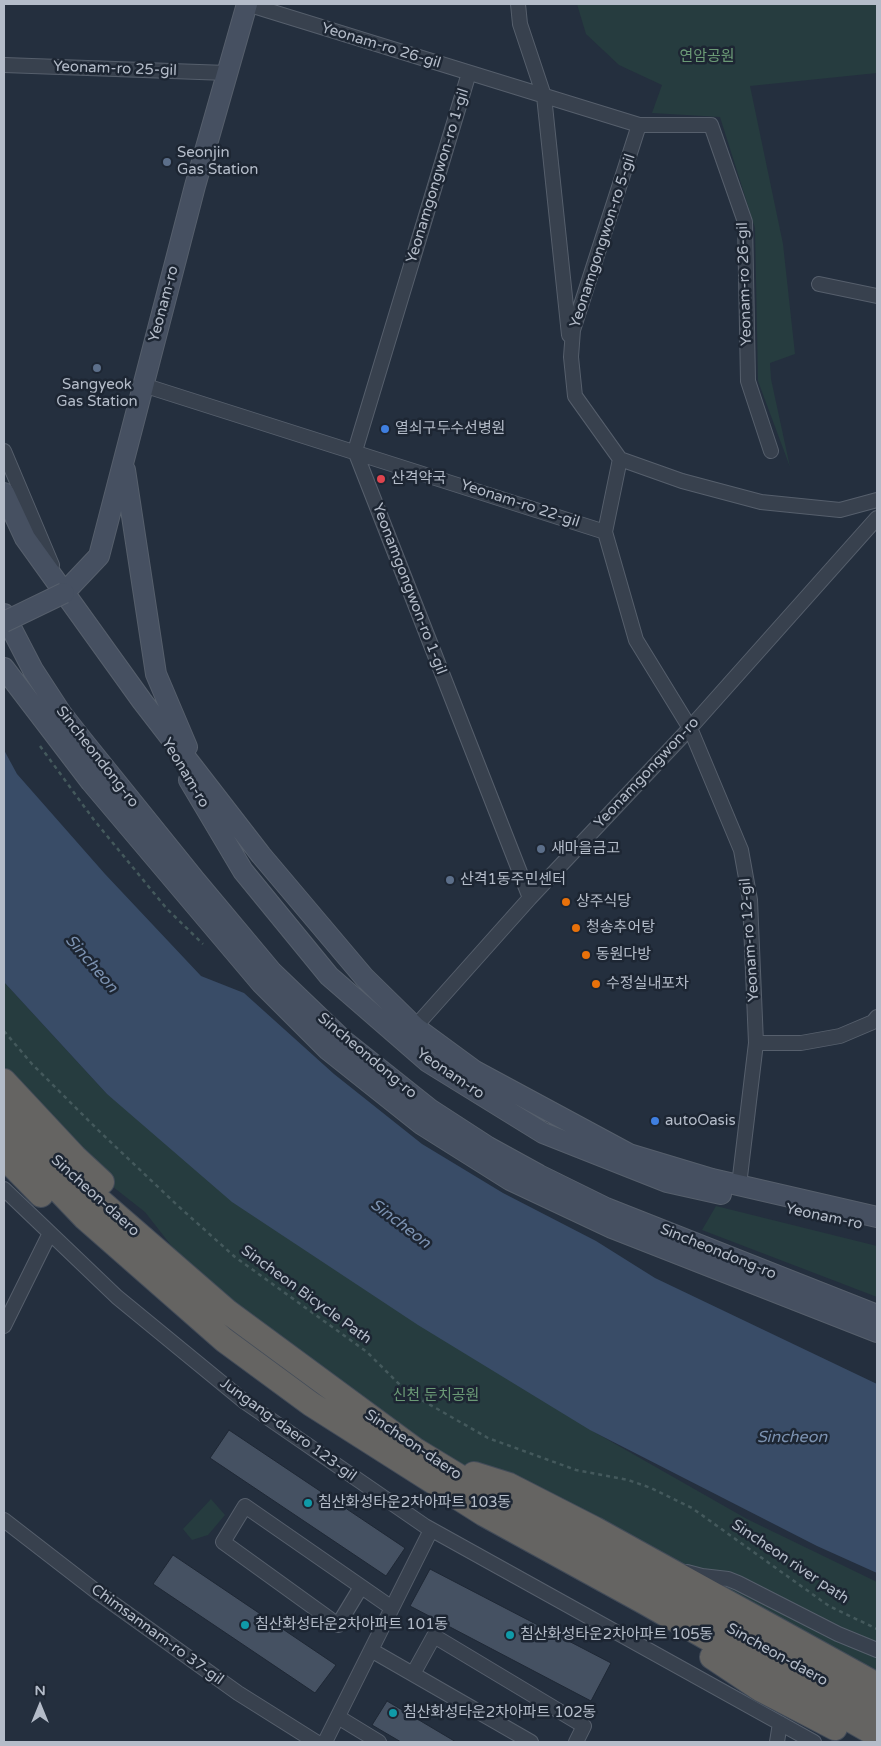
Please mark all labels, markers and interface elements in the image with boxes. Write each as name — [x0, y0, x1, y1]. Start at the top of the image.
street label: Yeonam-ro 26-gil — [319, 19, 443, 73]
park label: 연암공원 — [679, 48, 735, 66]
street label: Yeonam-ro 25-gil — [53, 58, 177, 80]
street label: Yeonamgongwon-ro 1-gil — [403, 86, 473, 266]
place label: Seonjin Gas Station — [177, 144, 258, 179]
street label: Yeonamgongwon-ro 5-gil — [566, 152, 640, 330]
marker: Seonjin Gas Station — [161, 156, 173, 168]
street label: Yeonam-ro 26-gil — [734, 222, 756, 346]
street label: Yeonam-ro — [145, 264, 183, 344]
marker: Sangyeok Gas Station — [91, 362, 103, 374]
place label: Sangyeok Gas Station — [56, 376, 138, 411]
place label: 열쇠구두수선병원 — [395, 420, 505, 438]
marker: 열쇠구두수선병원 — [379, 423, 391, 435]
place label: 산격약국 — [391, 470, 446, 488]
marker: 산격약국 — [375, 473, 387, 485]
street label: Yeonam-ro 22-gil — [458, 476, 582, 532]
street label: Yeonamgongwon-ro 1-gil — [368, 501, 450, 677]
street label: Sincheondong-ro — [52, 703, 142, 811]
street label: Yeonamgongwon-ro — [591, 714, 703, 832]
street label: Yeonam-ro — [157, 735, 213, 811]
place label: 새마을금고 — [551, 840, 620, 858]
marker: 새마을금고 — [535, 843, 547, 855]
place label: 산격1동주민센터 — [460, 871, 566, 889]
marker: 산격1동주민센터 — [444, 874, 456, 886]
street label: Yeonam-ro 12-gil — [737, 878, 763, 1002]
place label: 상주식당 — [576, 893, 631, 911]
marker: 상주식당 — [560, 896, 572, 908]
place label: 청송추어탕 — [586, 919, 655, 937]
marker: 청송추어탕 — [570, 922, 582, 934]
water label: Sincheon — [61, 931, 121, 997]
place label: 동원다방 — [596, 946, 651, 964]
marker: 동원다방 — [580, 949, 592, 961]
place label: 수정실내포차 — [606, 975, 689, 993]
marker: 수정실내포차 — [590, 978, 602, 990]
street label: Sincheondong-ro — [314, 1009, 420, 1103]
street label: Yeonam-ro — [413, 1045, 487, 1103]
place label: autoOasis — [665, 1112, 736, 1130]
marker: autoOasis — [649, 1115, 661, 1127]
street label: Sincheon-daero — [47, 1152, 143, 1240]
water label: Sincheon — [366, 1195, 434, 1253]
street label: Yeonam-ro — [784, 1200, 864, 1234]
street label: Sincheondong-ro — [657, 1220, 779, 1284]
street label: Sincheon Bicycle Path — [237, 1242, 375, 1348]
street label: Jungang-daero 123-gil — [216, 1374, 360, 1486]
park label: 신천 둔치공원 — [393, 1387, 479, 1405]
street label: Sincheon-daero — [361, 1406, 465, 1484]
water label: Sincheon — [757, 1428, 827, 1448]
place label: 침산화성타운2차아파트 103동 — [318, 1494, 511, 1512]
marker: 침산화성타운2차아파트 103동 — [302, 1497, 314, 1509]
street label: Sincheon river path — [728, 1516, 852, 1608]
street label: Chimsannam-ro 37-gil — [87, 1581, 227, 1689]
place label: 침산화성타운2차아파트 101동 — [255, 1616, 448, 1634]
marker: 침산화성타운2차아파트 101동 — [239, 1619, 251, 1631]
street label: Sincheon-daero — [723, 1620, 831, 1690]
place label: 침산화성타운2차아파트 105동 — [520, 1626, 713, 1644]
marker: 침산화성타운2차아파트 105동 — [504, 1629, 516, 1641]
north arrow — [15, 1681, 65, 1731]
text: N — [34, 1682, 46, 1699]
place label: 침산화성타운2차아파트 102동 — [403, 1704, 596, 1722]
marker: 침산화성타운2차아파트 102동 — [387, 1707, 399, 1719]

